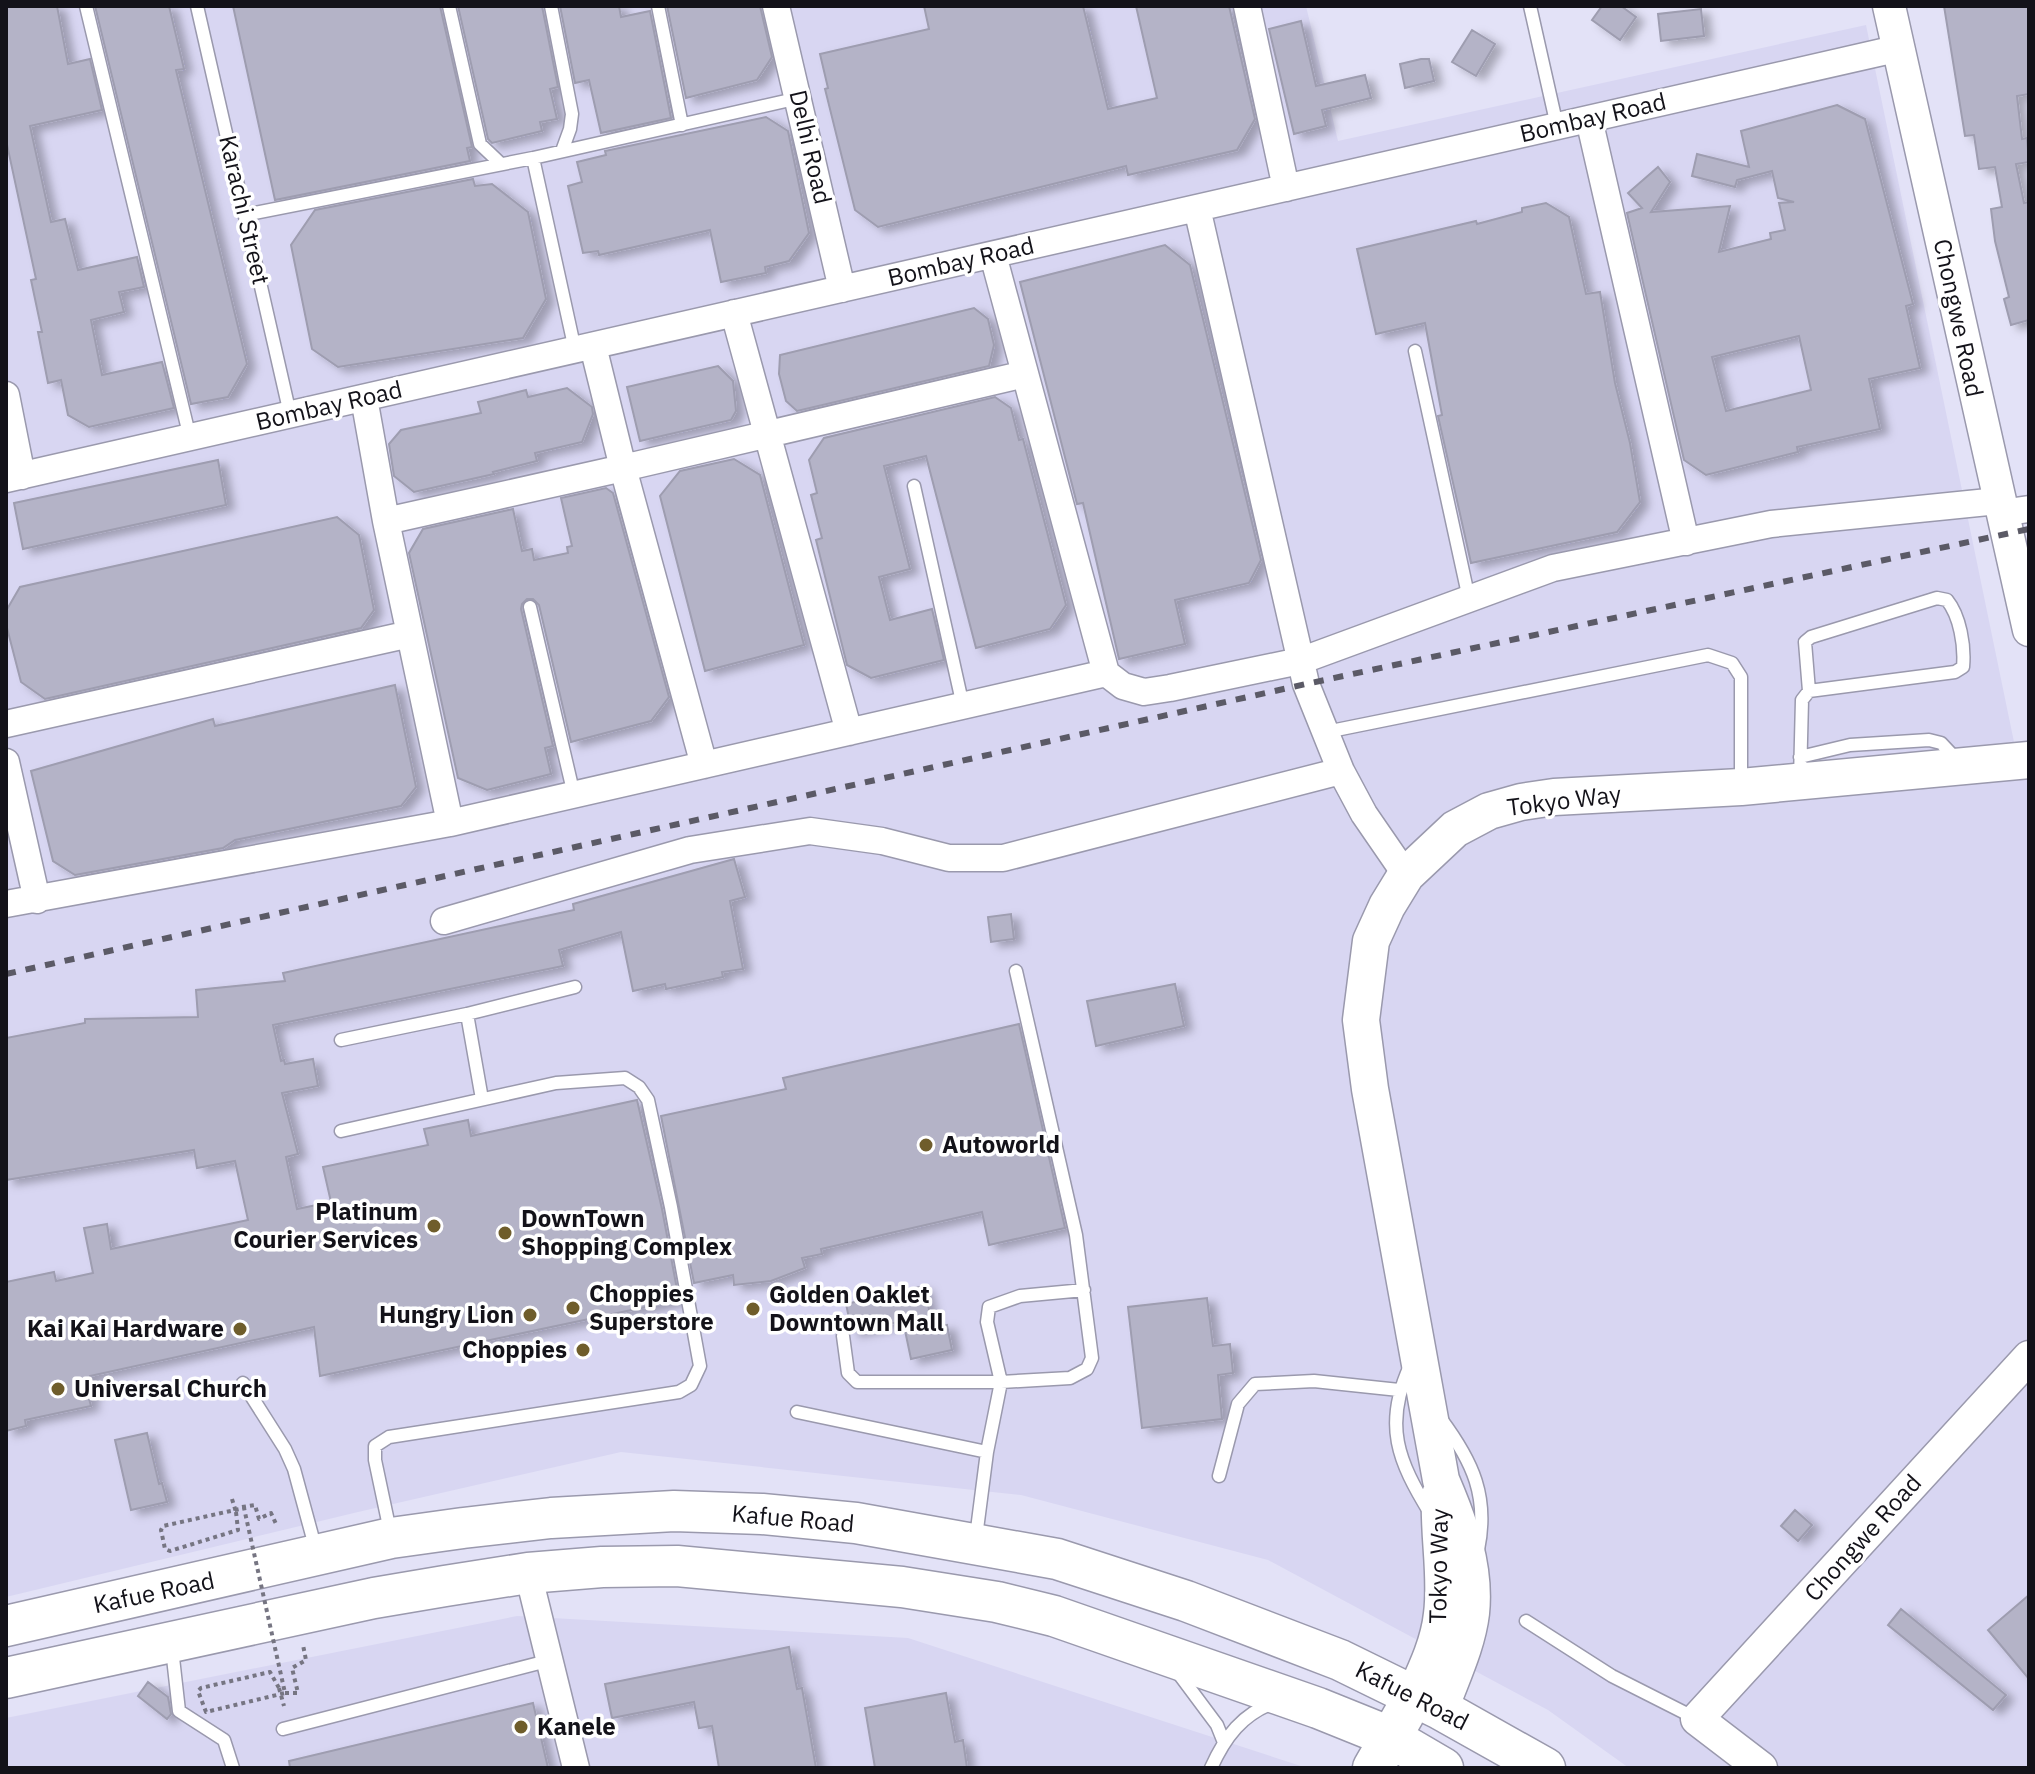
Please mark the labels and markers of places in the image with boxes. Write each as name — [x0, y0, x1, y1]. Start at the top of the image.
place label: Autoworld — [942, 1128, 1060, 1160]
marker: Autoworld — [917, 1136, 935, 1154]
place label: Platinum Courier Services — [233, 1195, 418, 1255]
place label: DownTown Shopping Complex — [521, 1202, 733, 1262]
marker: Platinum Courier Services — [425, 1217, 443, 1235]
marker: DownTown Shopping Complex — [496, 1224, 514, 1242]
place label: Choppies Superstore — [589, 1277, 714, 1337]
place label: Golden Oaklet Downtown Mall — [769, 1278, 944, 1338]
place label: Hungry Lion — [379, 1298, 514, 1330]
marker: Choppies Superstore — [564, 1299, 582, 1317]
marker: Golden Oaklet Downtown Mall — [744, 1300, 762, 1318]
marker: Hungry Lion — [521, 1306, 539, 1324]
place label: Kai Kai Hardware — [27, 1312, 224, 1344]
marker: Kai Kai Hardware — [231, 1320, 249, 1338]
place label: Choppies — [462, 1333, 567, 1365]
marker: Choppies — [574, 1341, 592, 1359]
place label: Universal Church — [74, 1372, 267, 1404]
marker: Universal Church — [49, 1380, 67, 1398]
place label: Kanele — [537, 1710, 616, 1742]
marker: Kanele — [512, 1718, 530, 1736]

